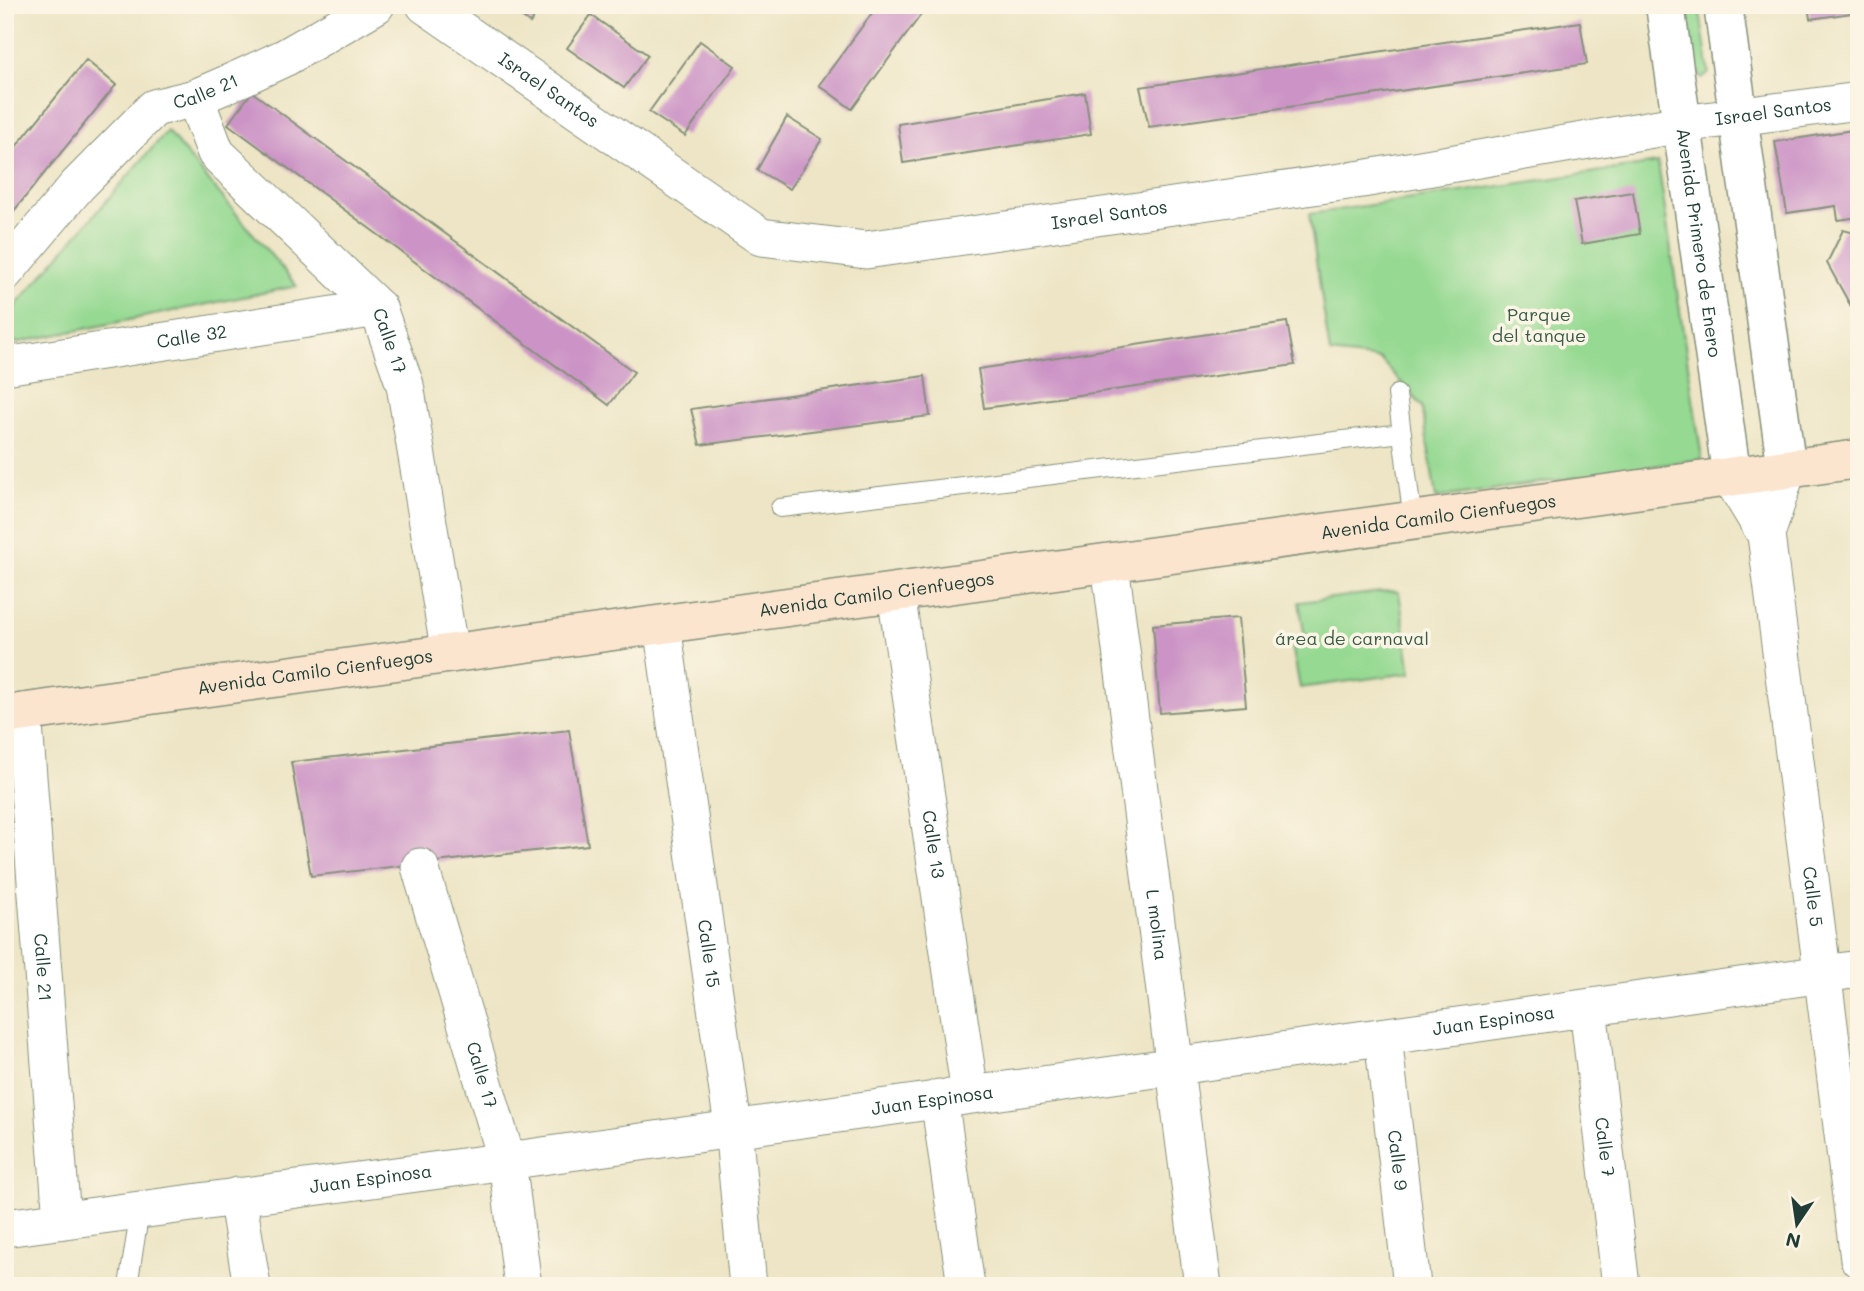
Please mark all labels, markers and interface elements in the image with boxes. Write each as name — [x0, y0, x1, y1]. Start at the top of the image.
street label: Israel Santos — [494, 46, 604, 133]
street label: Calle 21 — [171, 68, 242, 114]
street label: Israel Santos — [1714, 92, 1833, 131]
street label: Avenida Primero de Enero — [1672, 126, 1728, 359]
street label: Israel Santos — [1050, 194, 1169, 234]
park label: Parque del tanque — [1492, 302, 1586, 347]
street label: Calle 17 — [368, 305, 413, 377]
street label: Calle 32 — [155, 319, 228, 353]
street label: Avenida Camilo Cienfuegos — [1319, 488, 1558, 544]
street label: Avenida Camilo Cienfuegos — [757, 566, 996, 622]
park label: área de carnaval — [1275, 626, 1429, 650]
street label: Avenida Camilo Cienfuegos — [196, 643, 434, 699]
street label: Calle 13 — [917, 808, 951, 880]
street label: Calle 5 — [1798, 865, 1829, 928]
street label: L molina — [1141, 888, 1174, 962]
street label: Calle 15 — [693, 918, 726, 989]
street label: Calle 21 — [29, 932, 58, 1002]
street label: Juan Espinosa — [1431, 999, 1556, 1040]
street label: Calle 17 — [461, 1039, 504, 1111]
street label: Juan Espinosa — [870, 1079, 995, 1120]
street label: Calle 7 — [1590, 1116, 1621, 1178]
street label: Calle 9 — [1383, 1129, 1414, 1192]
street label: Juan Espinosa — [308, 1158, 433, 1198]
north arrow — [1762, 1190, 1832, 1260]
text: N — [1783, 1227, 1803, 1255]

